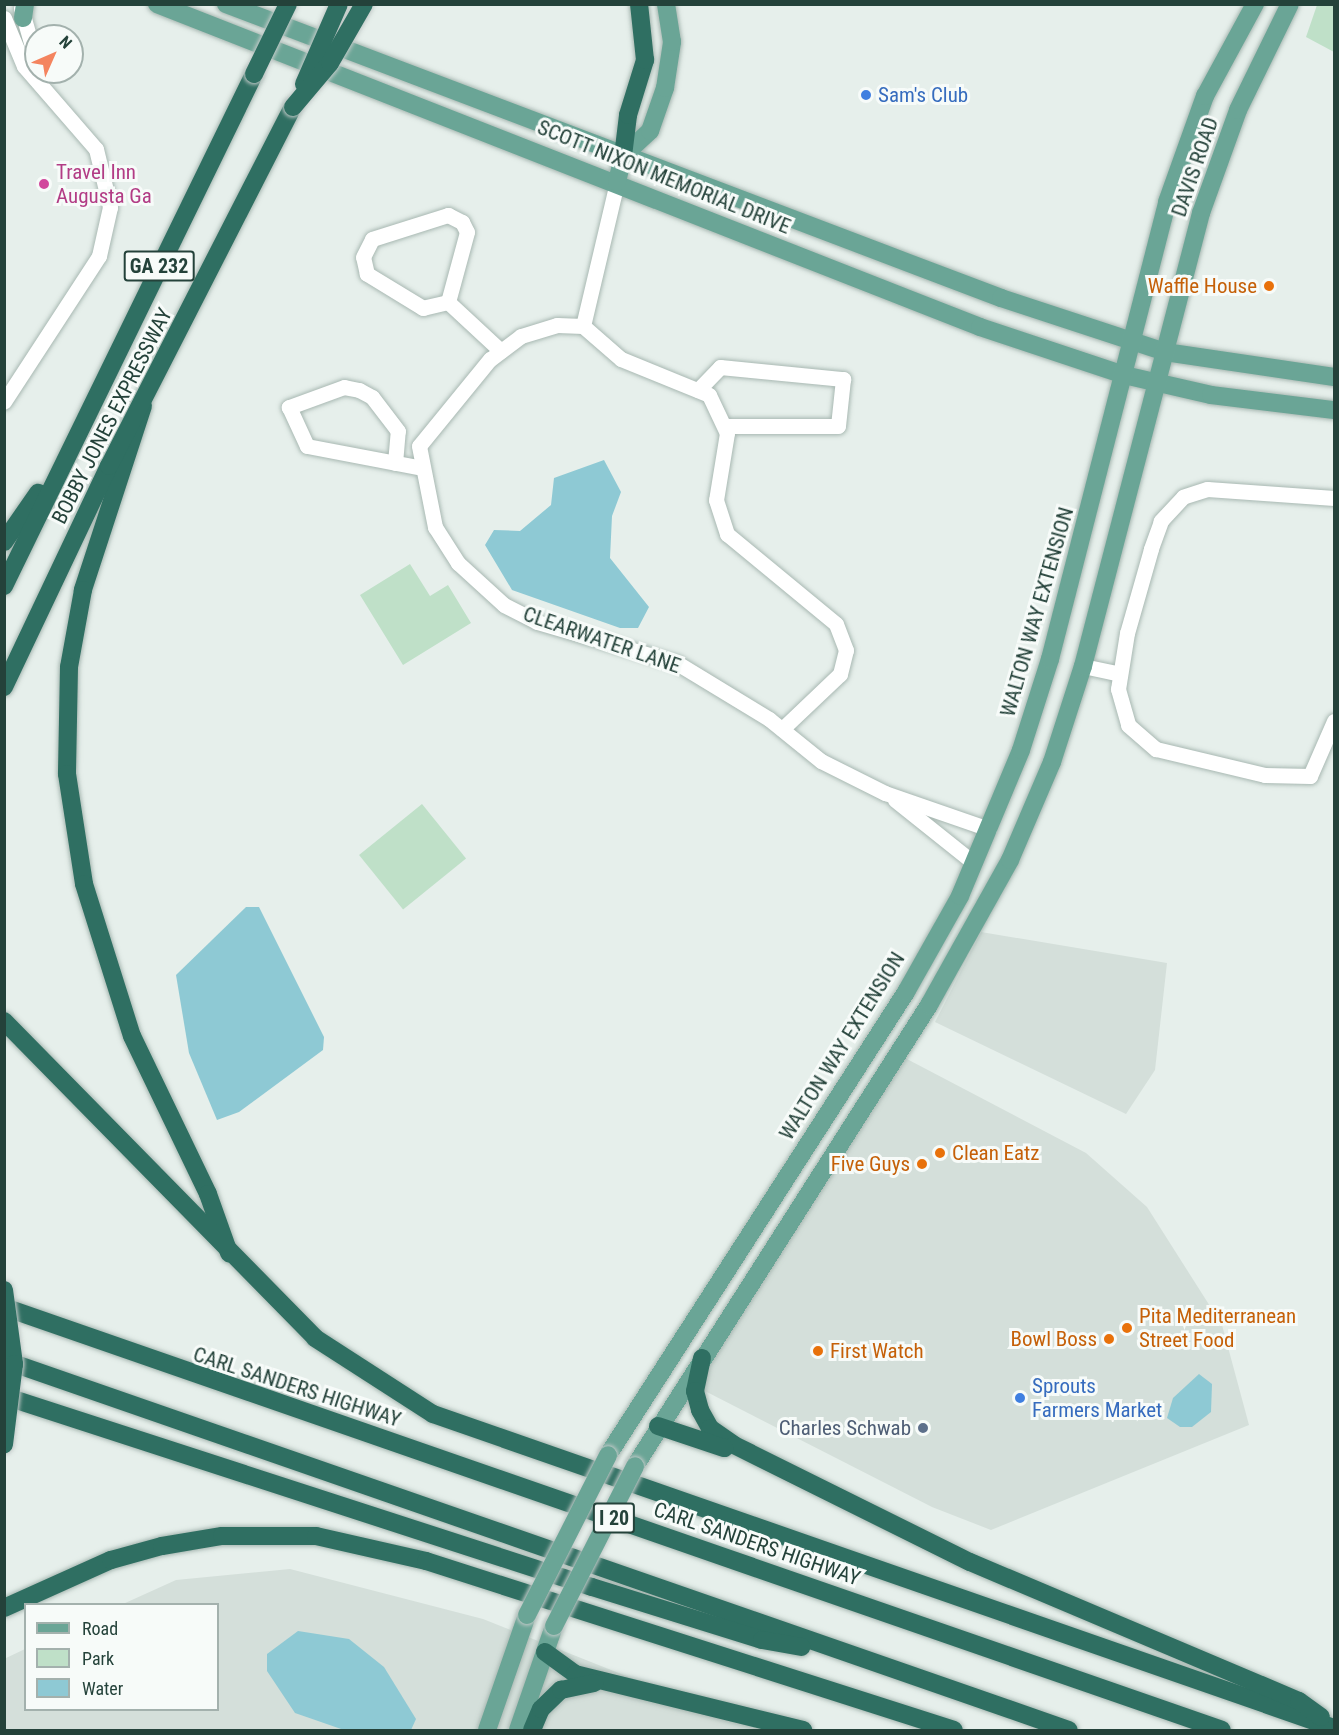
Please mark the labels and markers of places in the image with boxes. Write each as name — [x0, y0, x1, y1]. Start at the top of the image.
place label: Sam's Club — [878, 82, 968, 108]
marker: Sam's Club — [859, 88, 873, 102]
place label: Travel Inn Augusta Ga — [56, 159, 152, 209]
marker: Travel Inn Augusta Ga — [37, 177, 51, 191]
place label: Waffle House — [1148, 273, 1257, 299]
marker: Waffle House — [1262, 279, 1276, 293]
place label: Clean Eatz — [952, 1140, 1040, 1166]
marker: Clean Eatz — [933, 1146, 947, 1160]
place label: Five Guys — [831, 1151, 910, 1177]
marker: Five Guys — [915, 1157, 929, 1171]
place label: Pita Mediterranean Street Food — [1139, 1303, 1296, 1353]
marker: Pita Mediterranean Street Food — [1120, 1321, 1134, 1335]
place label: Bowl Boss — [1011, 1326, 1097, 1352]
marker: Bowl Boss — [1102, 1332, 1116, 1346]
place label: First Watch — [830, 1338, 924, 1364]
marker: First Watch — [811, 1344, 825, 1358]
place label: Sprouts Farmers Market — [1032, 1373, 1162, 1423]
marker: Sprouts Farmers Market — [1013, 1391, 1027, 1405]
place label: Charles Schwab — [779, 1415, 911, 1441]
marker: Charles Schwab — [916, 1421, 930, 1435]

